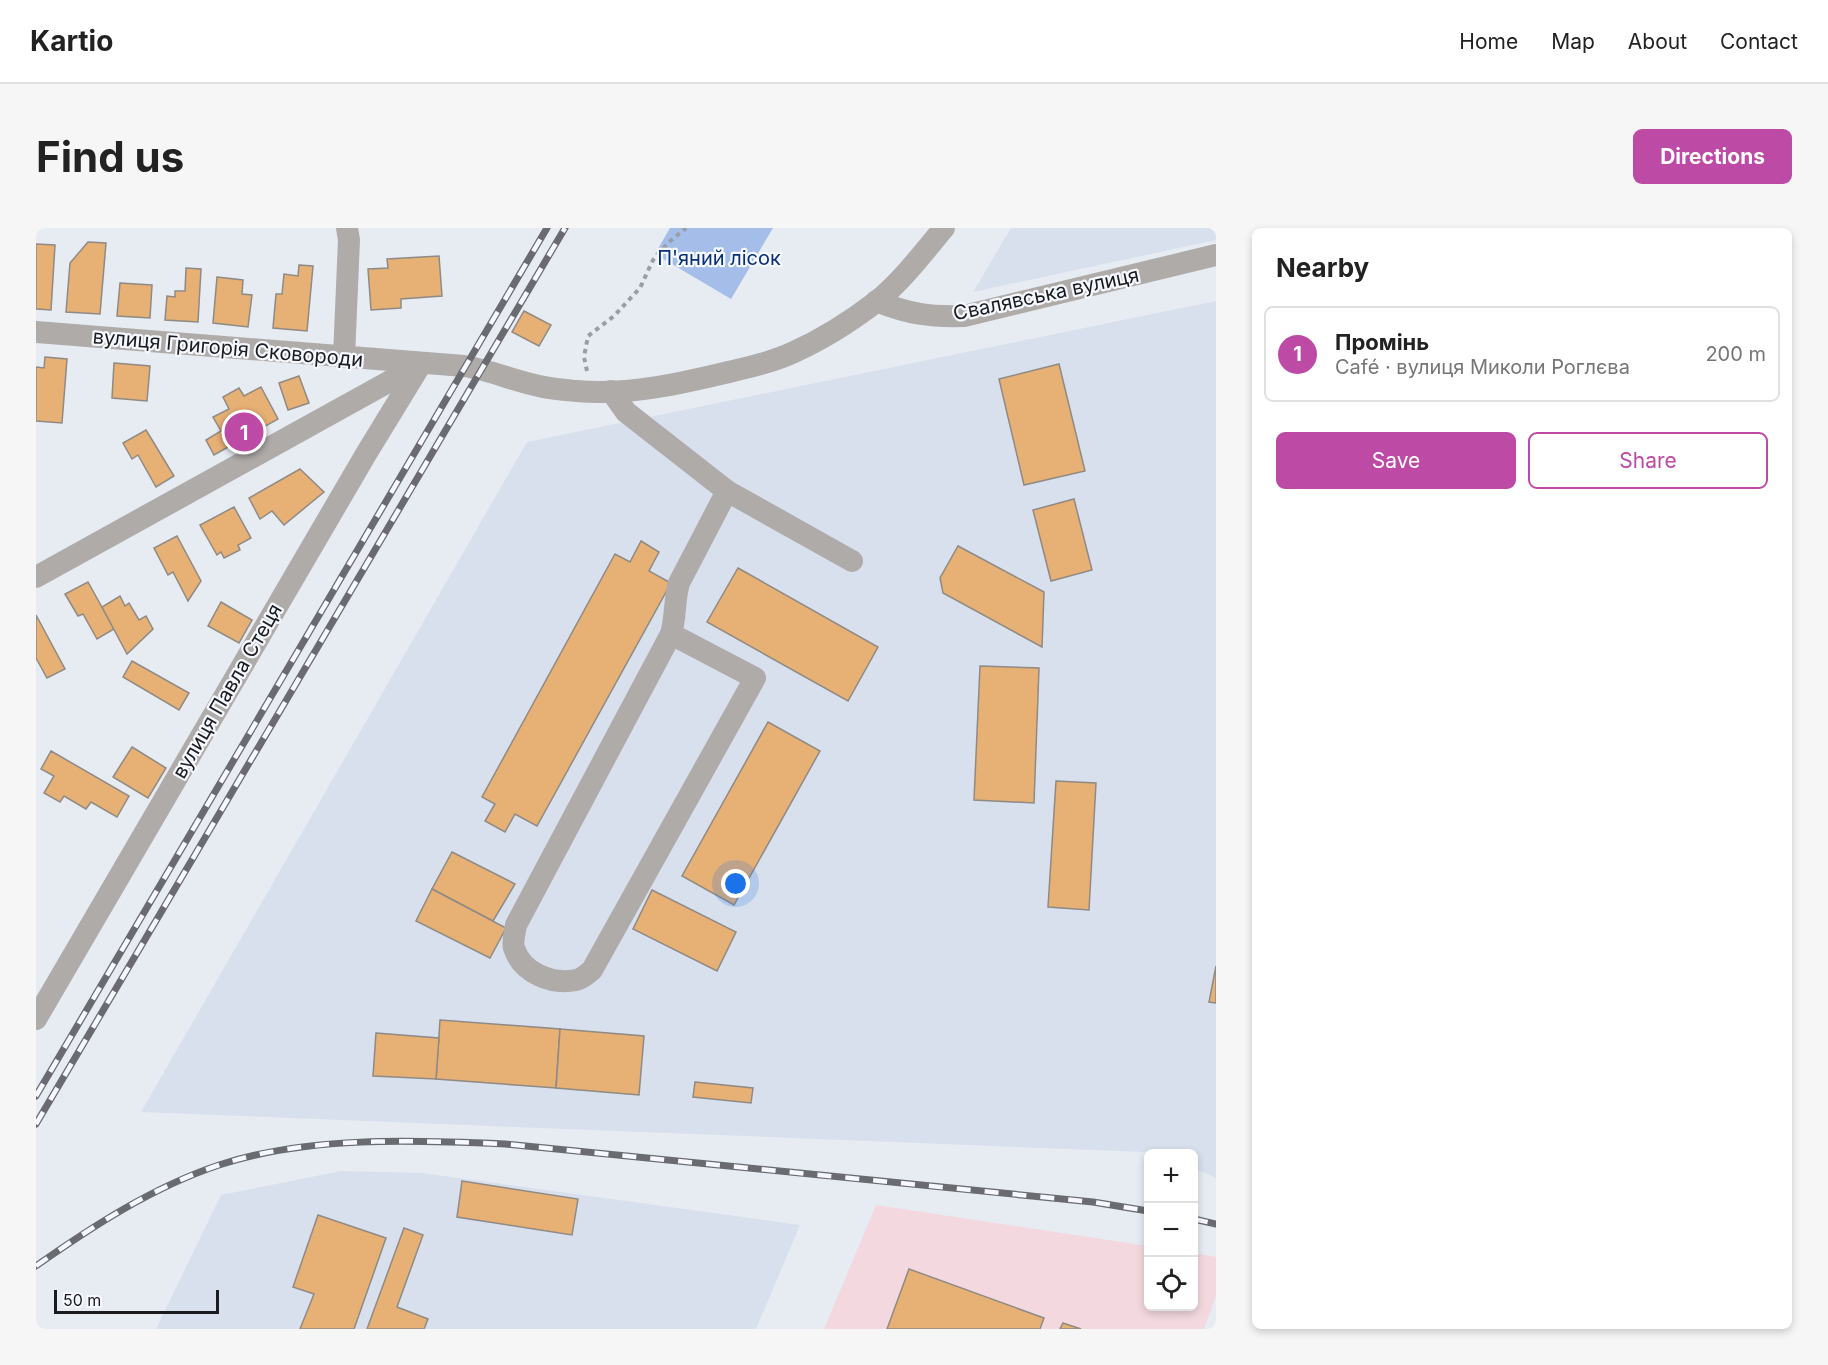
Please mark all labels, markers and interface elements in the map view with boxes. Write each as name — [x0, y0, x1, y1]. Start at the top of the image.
text: Kartio — [30, 24, 113, 58]
text: Home — [1459, 29, 1518, 54]
text: Map — [1551, 29, 1595, 54]
text: About — [1628, 29, 1687, 54]
text: Contact — [1720, 29, 1798, 54]
button: Directions — [1633, 129, 1792, 184]
text: Find us — [36, 131, 184, 182]
park label: П'яний лісок — [657, 246, 781, 270]
text: Nearby — [1276, 252, 1369, 283]
street label: Свалявська вулиця — [951, 263, 1141, 325]
street label: вулиця Григорія Сковороди — [92, 324, 364, 372]
text: Промінь — [1335, 329, 1429, 355]
text: 1 — [1293, 342, 1302, 366]
text: 200 m — [1705, 342, 1766, 366]
text: Café · вулиця Миколи Роглєва — [1335, 355, 1630, 379]
pin: 1 — [224, 410, 264, 454]
button: Save — [1276, 432, 1516, 489]
button: Share — [1528, 432, 1768, 489]
street label: вулиця Павла Стеця — [167, 599, 287, 783]
your location — [721, 869, 750, 898]
map controls — [1144, 1149, 1198, 1311]
button: + — [1144, 1149, 1198, 1203]
button: − — [1144, 1203, 1198, 1257]
button: locate — [1144, 1257, 1198, 1311]
scale bar — [54, 1287, 219, 1314]
text: 50 m — [63, 1290, 101, 1310]

